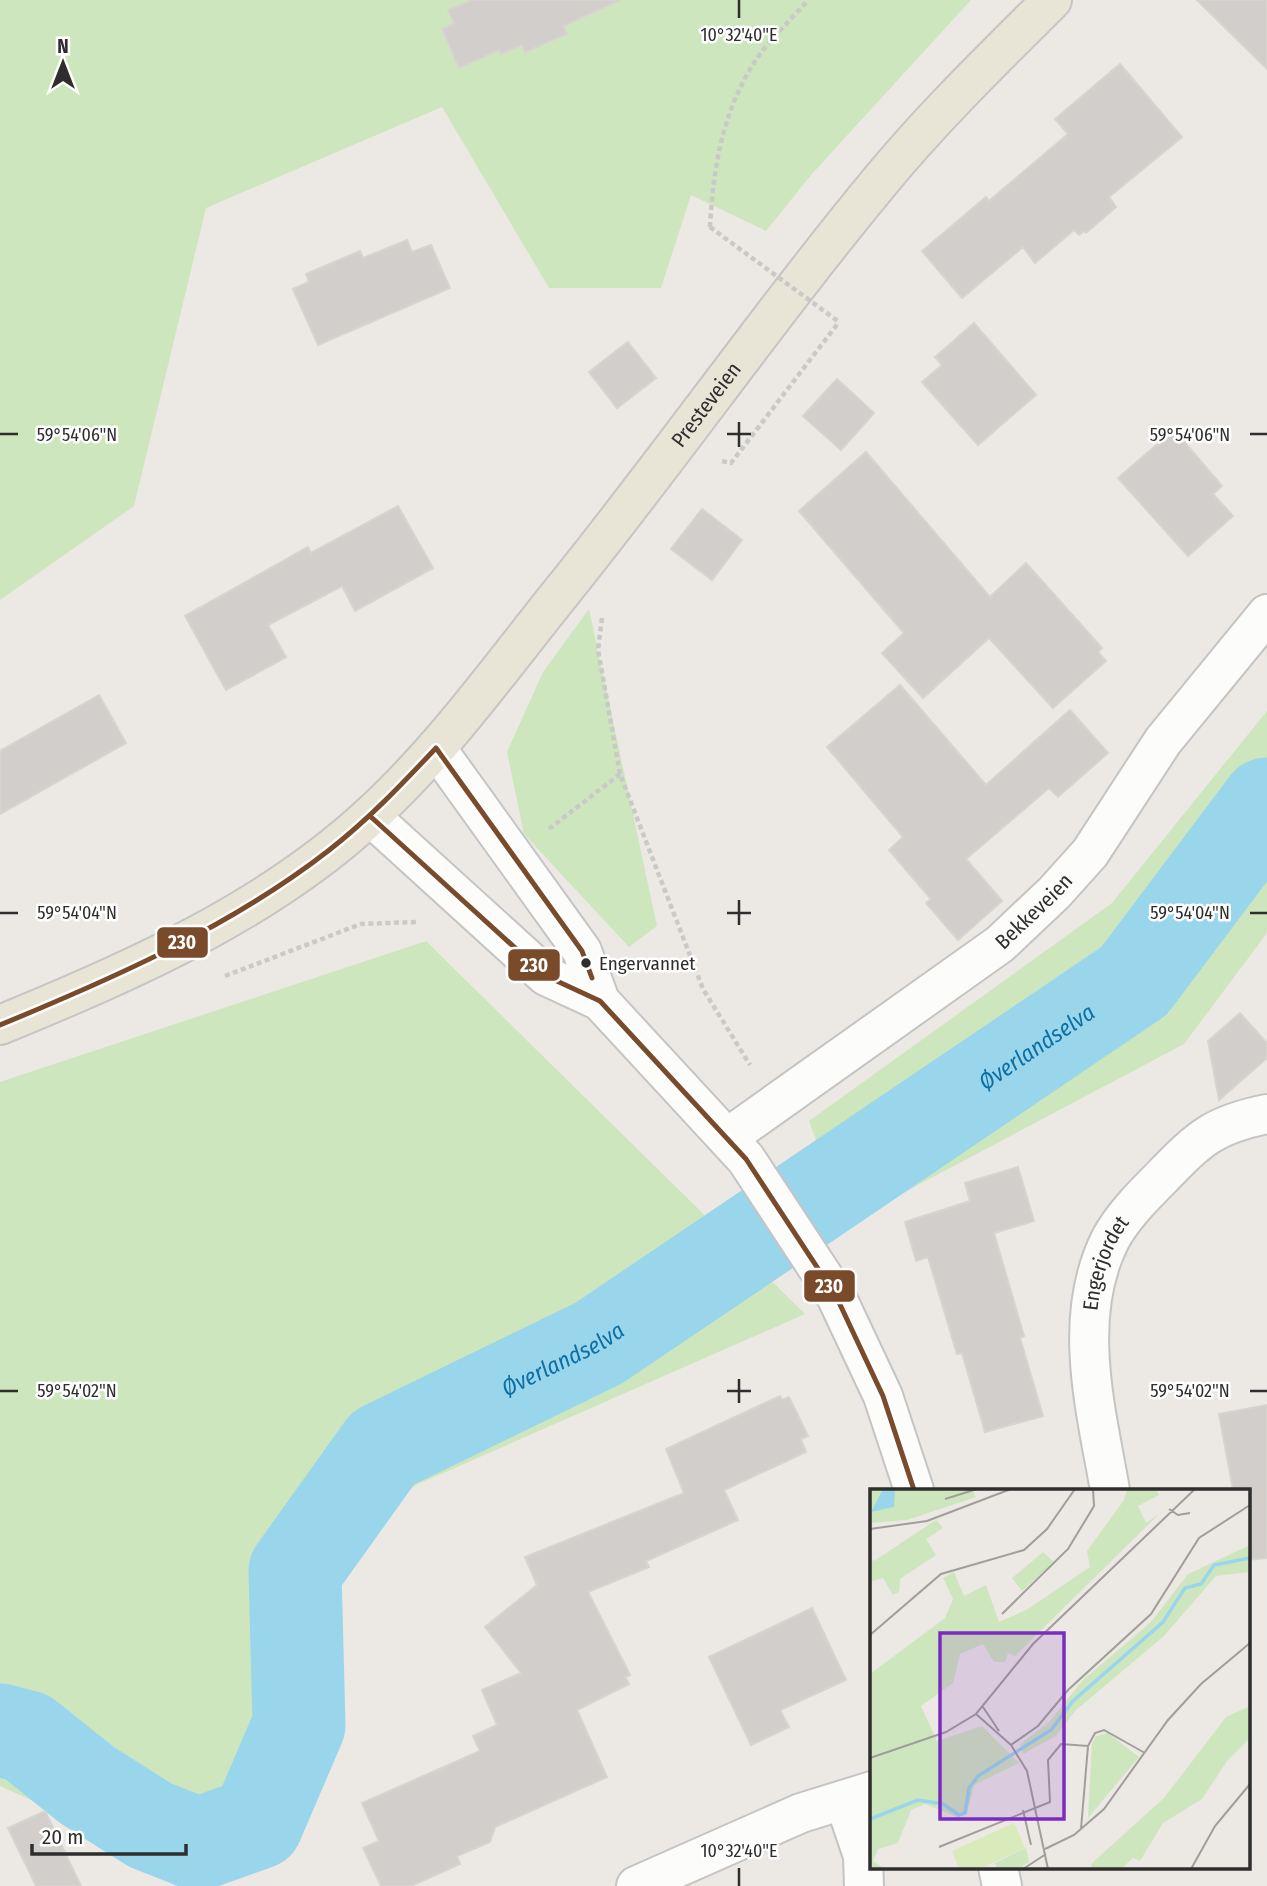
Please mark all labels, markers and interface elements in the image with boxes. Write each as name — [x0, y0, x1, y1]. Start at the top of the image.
text: 10°32'40"E — [701, 24, 777, 46]
north arrow — [28, 28, 98, 98]
text: N — [57, 35, 69, 58]
street label: Presteveien — [666, 357, 747, 452]
text: 59°54'06"N — [37, 424, 117, 446]
text: 59°54'06"N — [1150, 424, 1230, 446]
street label: Bekkeveien — [990, 868, 1078, 955]
text: 59°54'04"N — [37, 902, 117, 924]
text: 59°54'04"N — [1150, 902, 1230, 924]
line badge: 230 — [156, 926, 209, 959]
text: 230 — [167, 931, 196, 954]
line badge: 230 — [507, 948, 561, 982]
place label: Engervannet — [599, 952, 696, 975]
text: 230 — [519, 954, 548, 977]
marker: Engervannet — [579, 956, 593, 970]
water label: Øverlandselva — [973, 998, 1100, 1096]
street label: Engerjordet — [1077, 1210, 1135, 1312]
line badge: 230 — [803, 1269, 856, 1303]
text: 230 — [814, 1275, 843, 1298]
water label: Øverlandselva — [497, 1316, 629, 1402]
text: 59°54'02"N — [37, 1380, 117, 1402]
text: 59°54'02"N — [1150, 1380, 1230, 1402]
inset map — [870, 1489, 1250, 1868]
scale bar — [32, 1812, 186, 1856]
text: 20 m — [42, 1824, 83, 1850]
text: 10°32'40"E — [701, 1840, 777, 1862]

